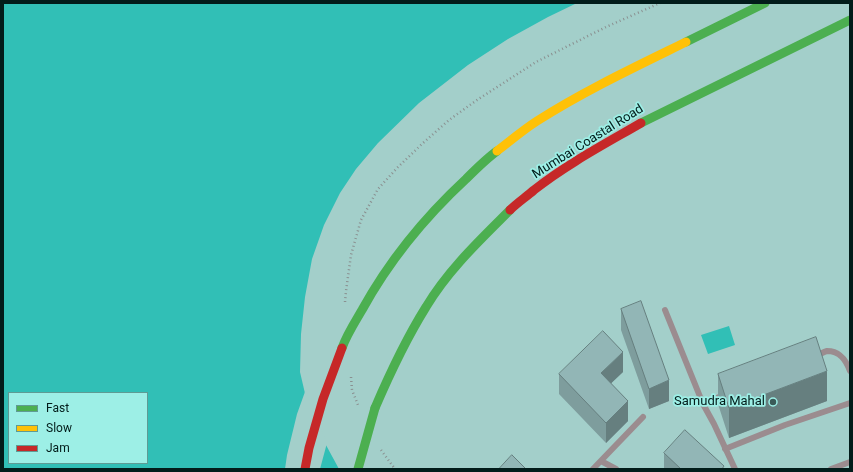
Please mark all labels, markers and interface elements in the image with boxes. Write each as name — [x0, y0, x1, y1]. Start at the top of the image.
street label: Mumbai Coastal Road — [530, 102, 646, 182]
legend — [8, 392, 148, 464]
place label: Samudra Mahal — [674, 394, 765, 410]
marker: Samudra Mahal — [768, 397, 778, 407]
text: Fast — [46, 401, 69, 415]
text: Slow — [46, 421, 72, 435]
text: Jam — [46, 441, 70, 455]

